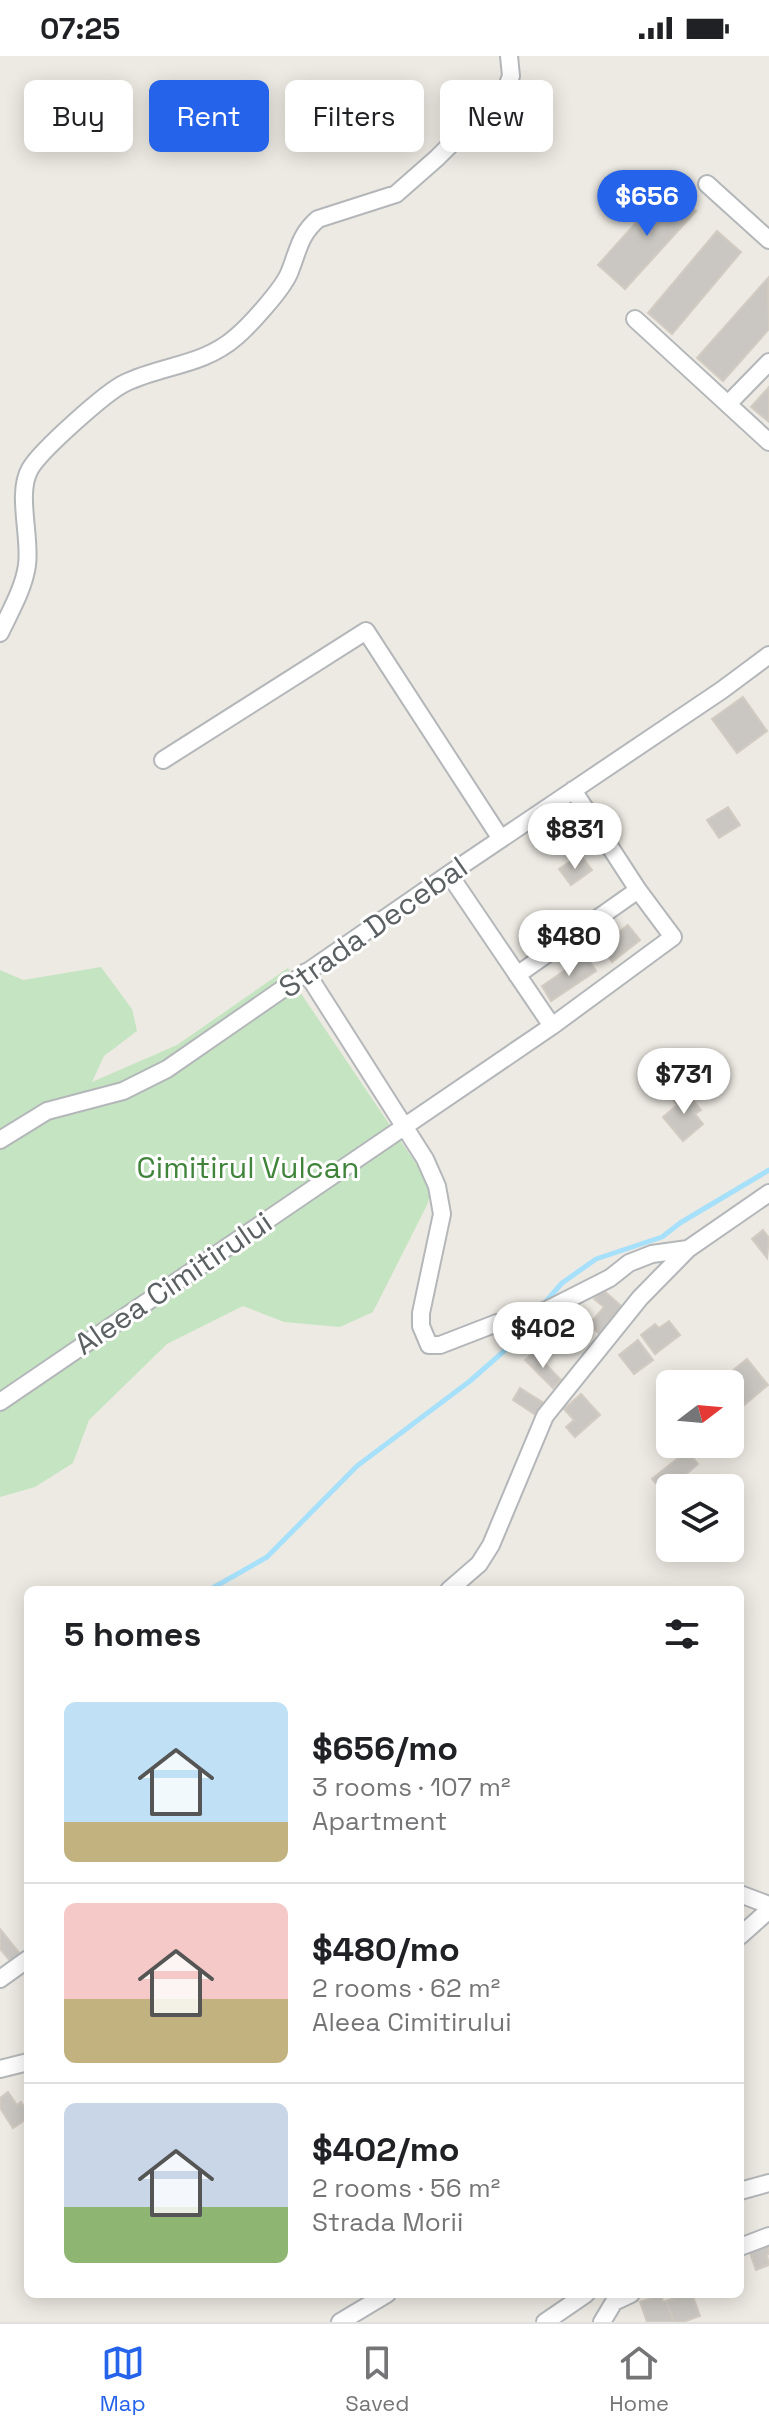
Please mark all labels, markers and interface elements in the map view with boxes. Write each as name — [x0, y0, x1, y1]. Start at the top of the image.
text: 07:25 — [40, 9, 120, 48]
chip: Buy — [24, 80, 133, 152]
chip: Rent — [149, 80, 269, 152]
chip: Filters — [285, 80, 424, 152]
chip: New — [440, 80, 553, 152]
pin: $656 — [600, 170, 694, 238]
text: $656 — [615, 179, 679, 213]
pin: $831 — [528, 803, 622, 871]
text: $831 — [546, 812, 604, 846]
street label: Strada Decebal — [271, 848, 475, 1006]
pin: $480 — [522, 910, 616, 978]
text: $480 — [537, 919, 601, 953]
pin: $731 — [637, 1048, 731, 1116]
text: $731 — [655, 1057, 713, 1091]
park label: Cimitirul Vulcan — [137, 1148, 359, 1187]
street label: Aleea Cimitirului — [67, 1202, 279, 1364]
pin: $402 — [496, 1302, 590, 1370]
text: $402 — [511, 1311, 575, 1345]
north arrow — [656, 1370, 744, 1458]
map controls — [656, 1370, 744, 1562]
button: layers — [656, 1474, 744, 1562]
icon: filters — [660, 1612, 704, 1656]
text: 5 homes — [64, 1613, 201, 1656]
text: $656/mo — [312, 1727, 458, 1770]
icon: home — [128, 1734, 224, 1830]
text: 3 rooms · 107 m² — [312, 1770, 510, 1804]
text: Apartment — [312, 1804, 447, 1838]
text: $480/mo — [312, 1928, 460, 1971]
icon: home — [128, 1935, 224, 2031]
text: 2 rooms · 62 m² — [312, 1971, 500, 2005]
text: Aleea Cimitirului — [312, 2005, 512, 2039]
text: $402/mo — [312, 2128, 460, 2171]
icon: home — [128, 2135, 224, 2231]
text: 2 rooms · 56 m² — [312, 2171, 500, 2205]
text: Strada Morii — [312, 2205, 463, 2239]
tab: Map — [100, 2341, 146, 2417]
tab: Saved — [345, 2341, 410, 2417]
tab: Home — [609, 2341, 669, 2417]

